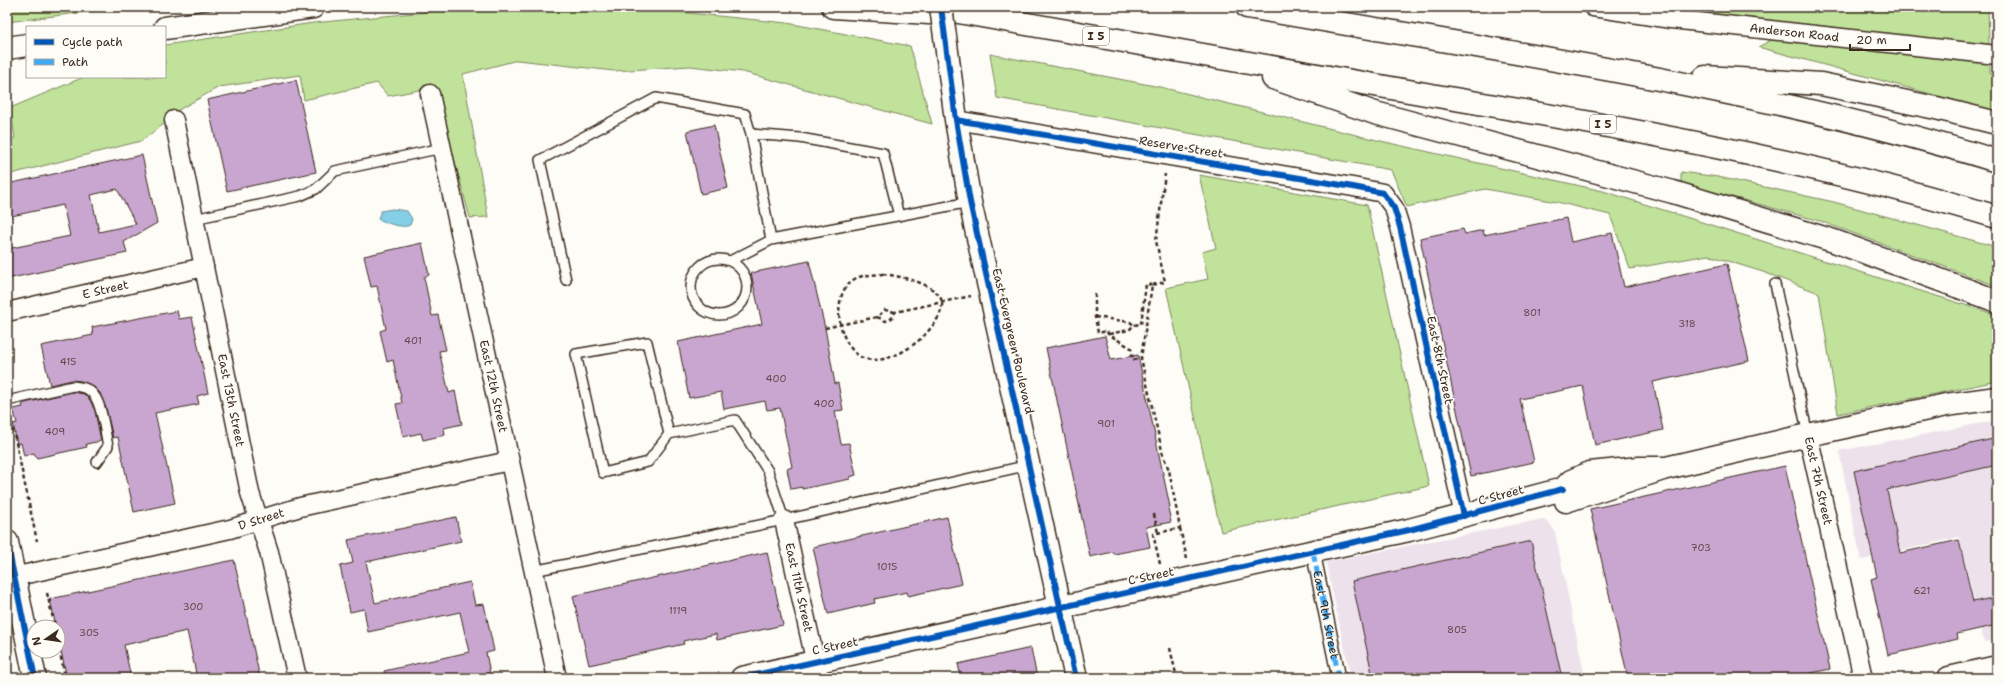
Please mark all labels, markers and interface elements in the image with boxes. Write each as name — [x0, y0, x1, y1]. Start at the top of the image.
street label: Anderson Road — [1749, 20, 1840, 46]
legend — [26, 26, 166, 78]
scale bar — [1850, 26, 1910, 52]
road number: I 5 — [1083, 27, 1109, 45]
text: 20 m — [1856, 32, 1887, 48]
text: Cycle path — [62, 34, 123, 50]
text: Path — [62, 54, 88, 70]
road number: I 5 — [1590, 115, 1616, 133]
street label: Reserve Street — [1138, 132, 1224, 162]
street label: East Evergreen Boulevard — [988, 267, 1038, 416]
street label: E Street — [81, 276, 130, 303]
house number: 801 — [1523, 306, 1541, 319]
street label: East 8th Street — [1423, 314, 1457, 406]
house number: 318 — [1678, 317, 1696, 330]
house number: 401 — [404, 334, 422, 347]
street label: East 12th Street — [476, 338, 511, 434]
street label: East 13th Street — [214, 352, 248, 448]
house number: 415 — [60, 355, 76, 368]
house number: 400 — [766, 372, 786, 385]
house number: 400 — [814, 397, 834, 410]
house number: 901 — [1097, 417, 1115, 430]
house number: 409 — [45, 425, 65, 438]
street label: East 7th Street — [1801, 435, 1836, 526]
street label: C Street — [1476, 481, 1526, 509]
street label: D Street — [236, 504, 286, 534]
street label: East 11th Street — [781, 541, 817, 634]
house number: 703 — [1691, 541, 1711, 554]
house number: 1015 — [877, 560, 897, 573]
street label: C Street — [1126, 563, 1176, 589]
street label: East 9th Street — [1309, 569, 1343, 660]
house number: 621 — [1913, 584, 1931, 597]
house number: 300 — [183, 600, 203, 613]
house number: 1119 — [669, 604, 687, 617]
north arrow — [26, 619, 66, 659]
house number: 805 — [1447, 623, 1467, 636]
house number: 305 — [79, 626, 99, 639]
street label: C Street — [810, 633, 860, 659]
text: N — [28, 635, 45, 647]

